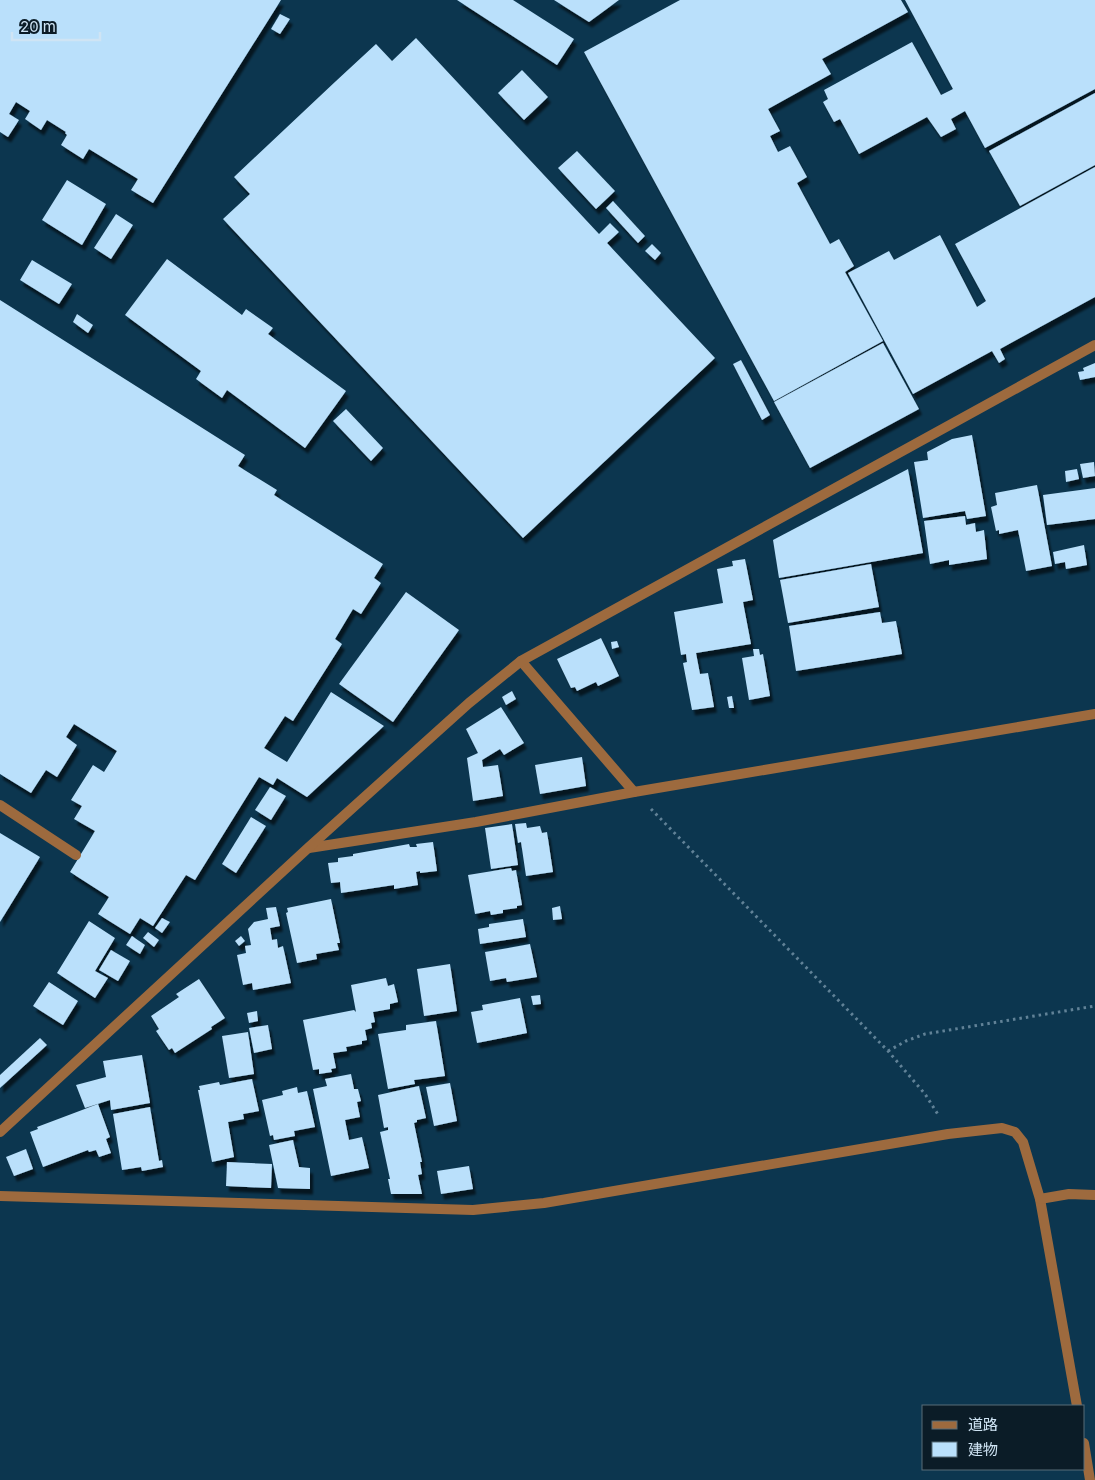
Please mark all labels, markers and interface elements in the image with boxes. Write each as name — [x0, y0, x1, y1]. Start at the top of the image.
scale bar — [12, 10, 100, 42]
text: 20 m — [20, 17, 56, 36]
legend — [922, 1405, 1085, 1470]
text: 道路 — [968, 1415, 998, 1434]
text: 建物 — [968, 1440, 998, 1459]

